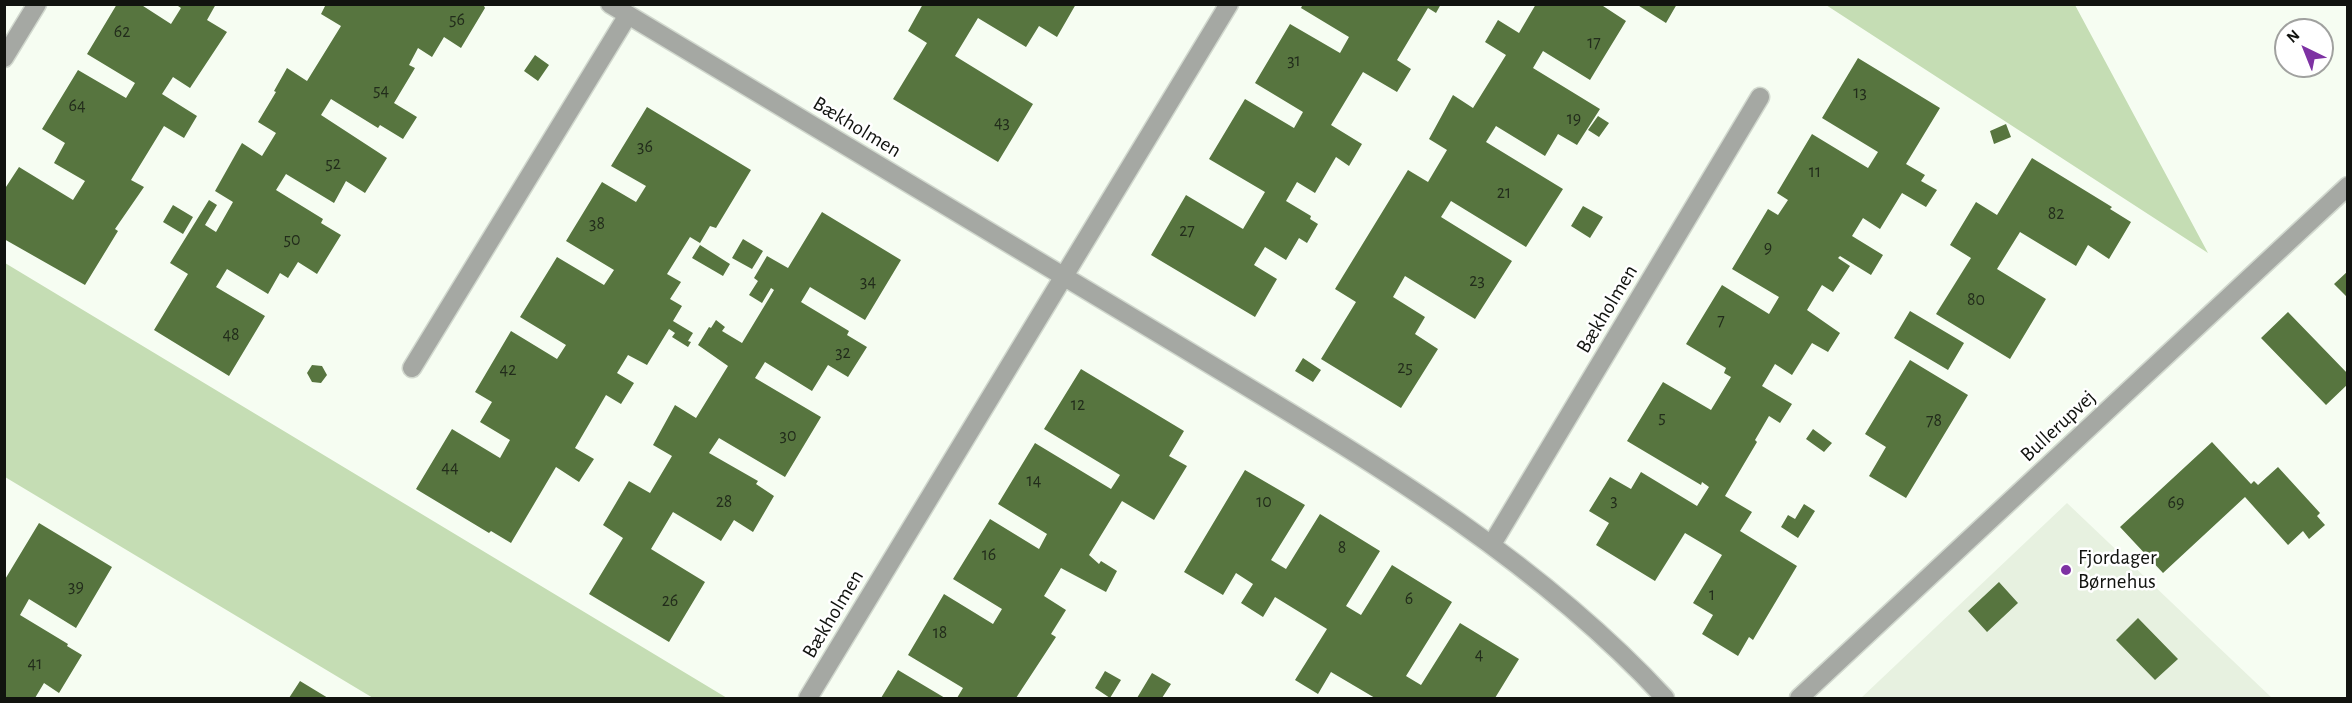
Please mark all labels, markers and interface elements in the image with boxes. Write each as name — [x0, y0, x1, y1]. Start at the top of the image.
house number: 56 — [449, 9, 465, 31]
north arrow — [2274, 18, 2334, 78]
house number: 62 — [114, 21, 130, 43]
text: N — [2284, 27, 2303, 46]
house number: 17 — [1587, 32, 1601, 54]
house number: 31 — [1287, 50, 1301, 72]
house number: 54 — [373, 80, 389, 102]
house number: 13 — [1853, 82, 1867, 104]
street label: Bækholmen — [808, 91, 906, 163]
house number: 64 — [68, 95, 86, 117]
house number: 19 — [1567, 108, 1581, 130]
house number: 43 — [994, 112, 1010, 134]
house number: 36 — [637, 136, 653, 158]
house number: 52 — [325, 153, 341, 175]
house number: 11 — [1809, 161, 1821, 183]
house number: 21 — [1497, 182, 1511, 204]
house number: 82 — [2048, 203, 2064, 225]
house number: 38 — [589, 213, 605, 235]
house number: 27 — [1179, 220, 1195, 242]
house number: 50 — [283, 229, 301, 251]
house number: 9 — [1764, 237, 1772, 259]
street label: Bækholmen — [1571, 260, 1643, 358]
house number: 23 — [1469, 270, 1485, 292]
house number: 34 — [860, 271, 876, 293]
house number: 80 — [1967, 289, 1985, 311]
house number: 7 — [1717, 310, 1725, 332]
house number: 48 — [222, 324, 240, 346]
house number: 32 — [835, 342, 851, 364]
house number: 25 — [1397, 357, 1413, 379]
house number: 42 — [500, 359, 516, 381]
street label: Bullerupvej — [2015, 385, 2101, 467]
house number: 12 — [1071, 394, 1085, 416]
house number: 5 — [1658, 407, 1666, 429]
house number: 78 — [1926, 410, 1942, 432]
house number: 30 — [780, 425, 796, 447]
house number: 44 — [441, 457, 459, 479]
house number: 14 — [1027, 470, 1041, 492]
house number: 3 — [1610, 490, 1618, 512]
house number: 28 — [716, 491, 732, 513]
house number: 10 — [1256, 491, 1272, 513]
house number: 69 — [2168, 492, 2184, 514]
house number: 8 — [1338, 537, 1346, 559]
house number: 16 — [982, 544, 996, 566]
place label: Fjordager Børnehus — [2078, 545, 2157, 595]
marker: Fjordager Børnehus — [2059, 563, 2073, 577]
street label: Bækholmen — [797, 565, 869, 663]
house number: 39 — [68, 576, 84, 598]
house number: 1 — [1709, 584, 1715, 606]
house number: 6 — [1405, 588, 1413, 610]
house number: 26 — [662, 590, 678, 612]
house number: 18 — [933, 622, 947, 644]
house number: 4 — [1475, 644, 1483, 666]
house number: 41 — [28, 653, 42, 675]

